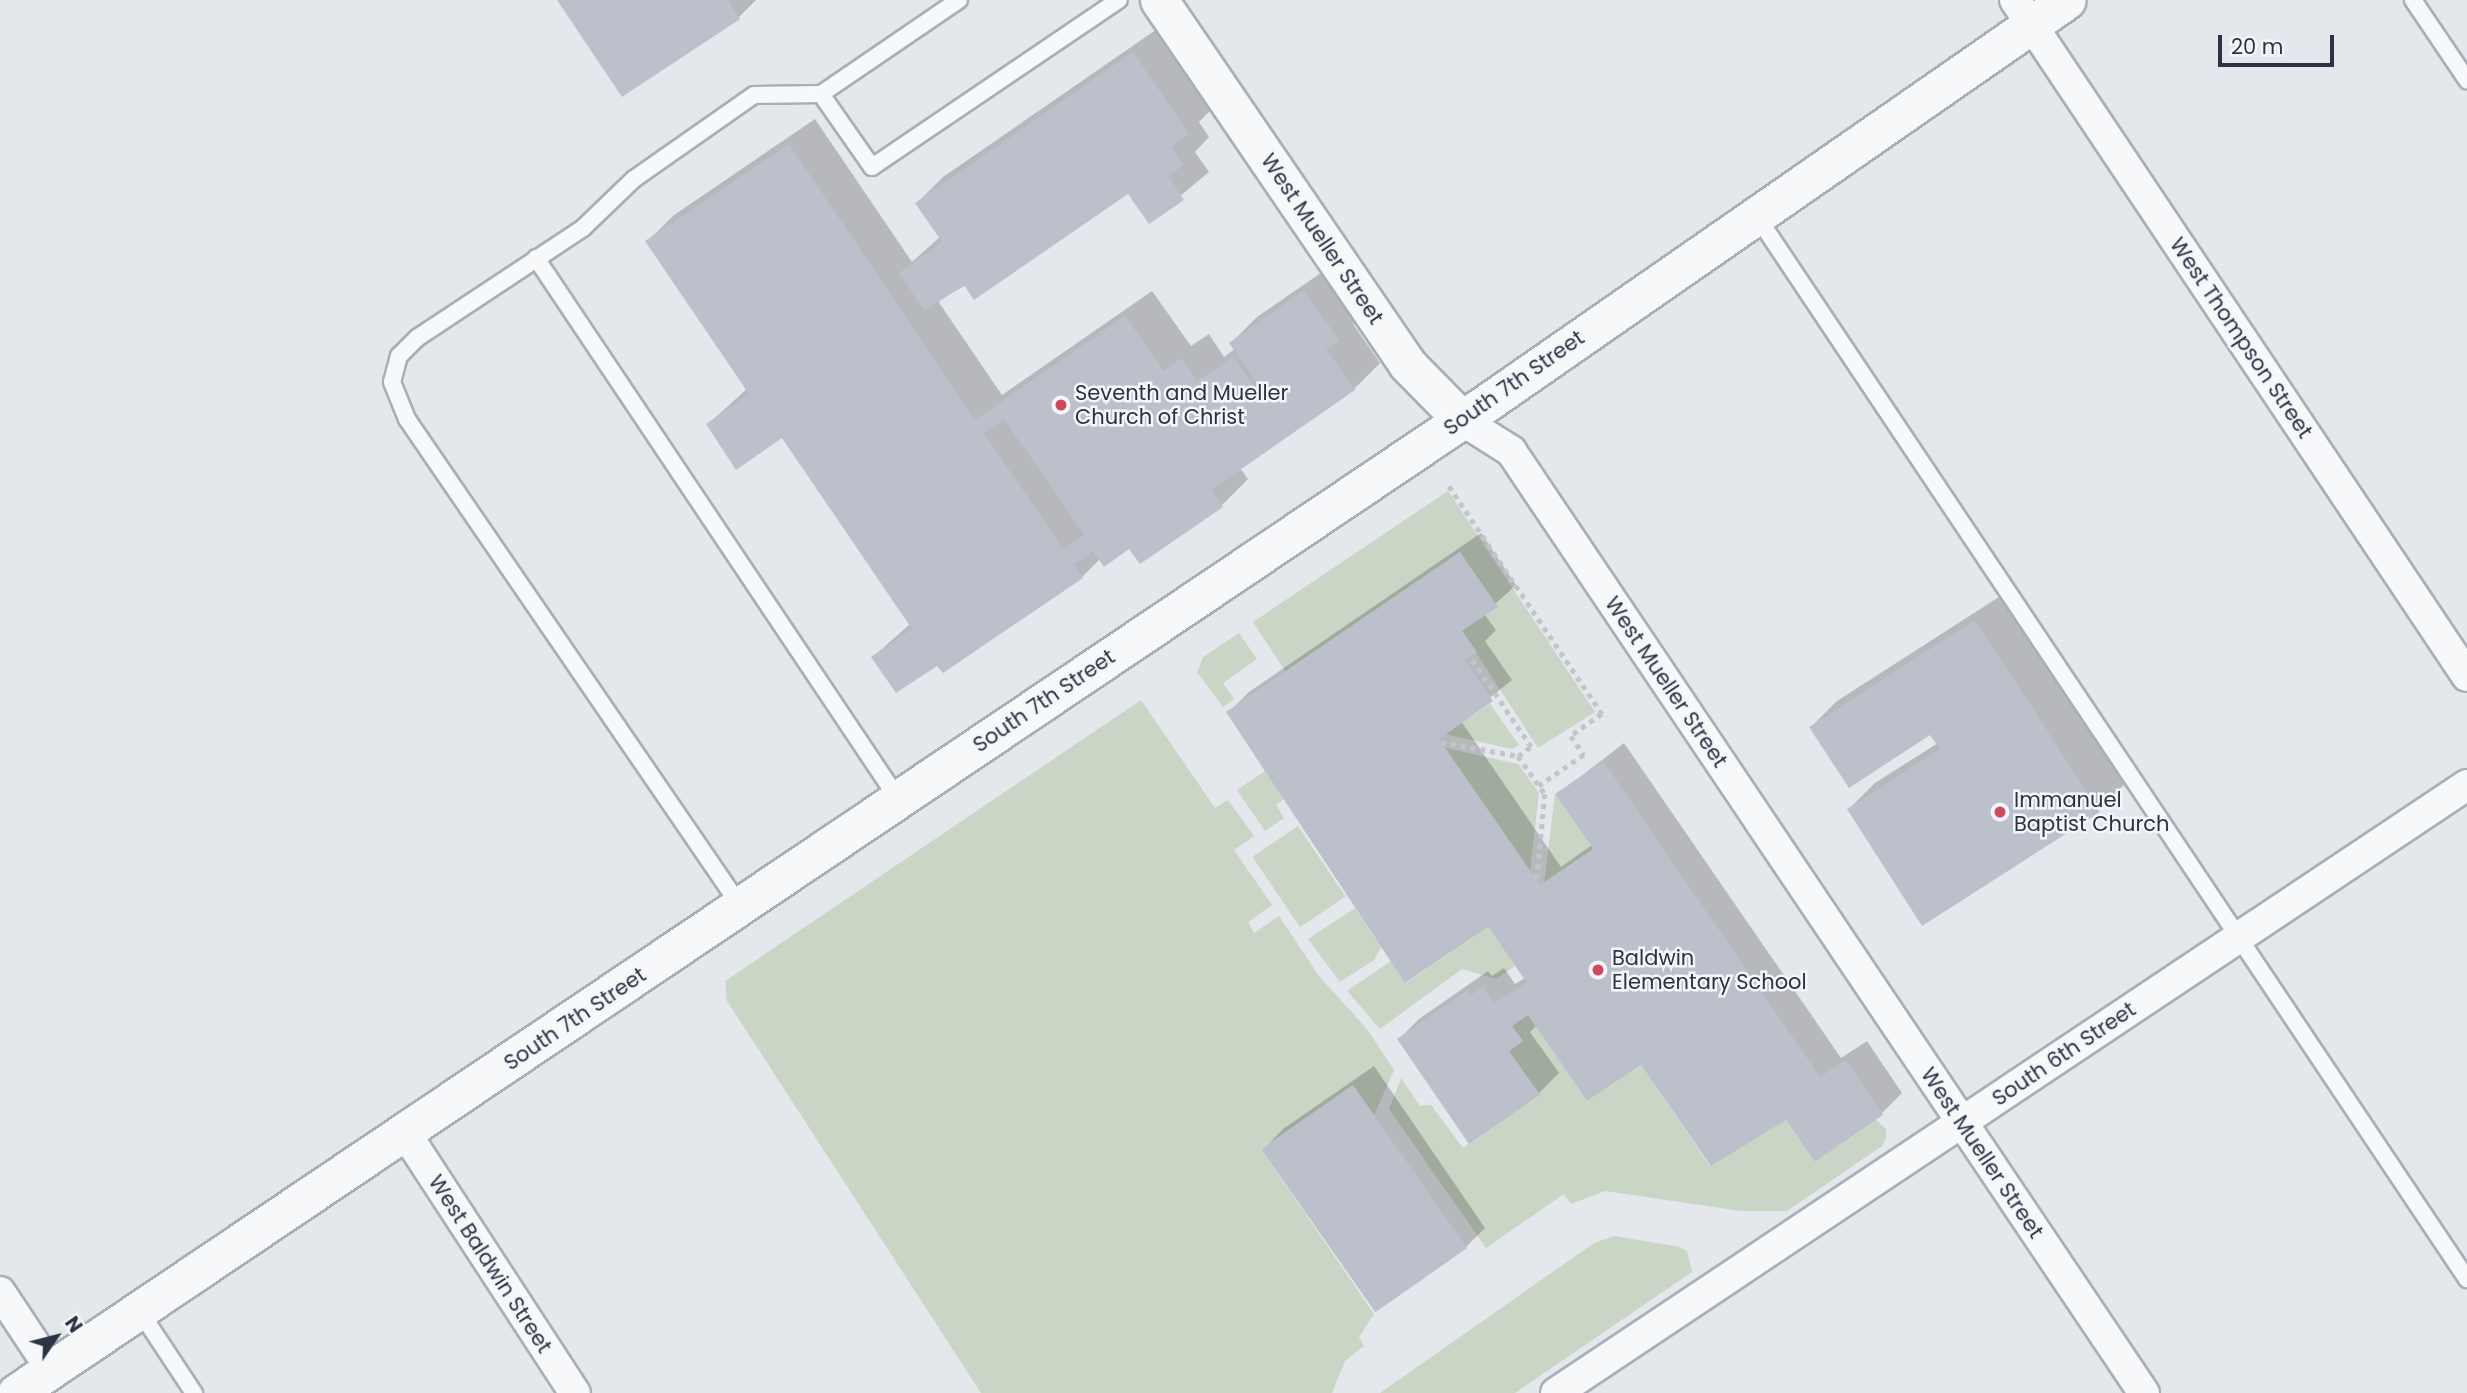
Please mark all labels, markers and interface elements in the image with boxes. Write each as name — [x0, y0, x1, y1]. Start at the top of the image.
scale bar — [2222, 21, 2338, 65]
text: 20 m — [2231, 32, 2284, 61]
street label: West Mueller Street — [1255, 149, 1389, 329]
street label: West Thompson Street — [2164, 233, 2318, 443]
street label: South 7th Street — [1439, 325, 1589, 441]
place label: Seventh and Mueller Church of Christ — [1075, 380, 1288, 430]
marker: Seventh and Mueller Church of Christ — [1053, 397, 1069, 413]
street label: West Mueller Street — [1599, 592, 1733, 772]
street label: South 7th Street — [968, 644, 1120, 758]
place label: Immanuel Baptist Church — [2014, 787, 2169, 837]
marker: Immanuel Baptist Church — [1992, 804, 2008, 820]
place label: Baldwin Elementary School — [1612, 945, 1807, 995]
street label: South 7th Street — [499, 962, 651, 1076]
marker: Baldwin Elementary School — [1590, 962, 1606, 978]
street label: South 6th Street — [1988, 997, 2140, 1111]
street label: West Mueller Street — [1915, 1063, 2049, 1243]
street label: West Baldwin Street — [423, 1170, 557, 1358]
north arrow — [21, 1302, 91, 1372]
text: N — [58, 1311, 89, 1338]

